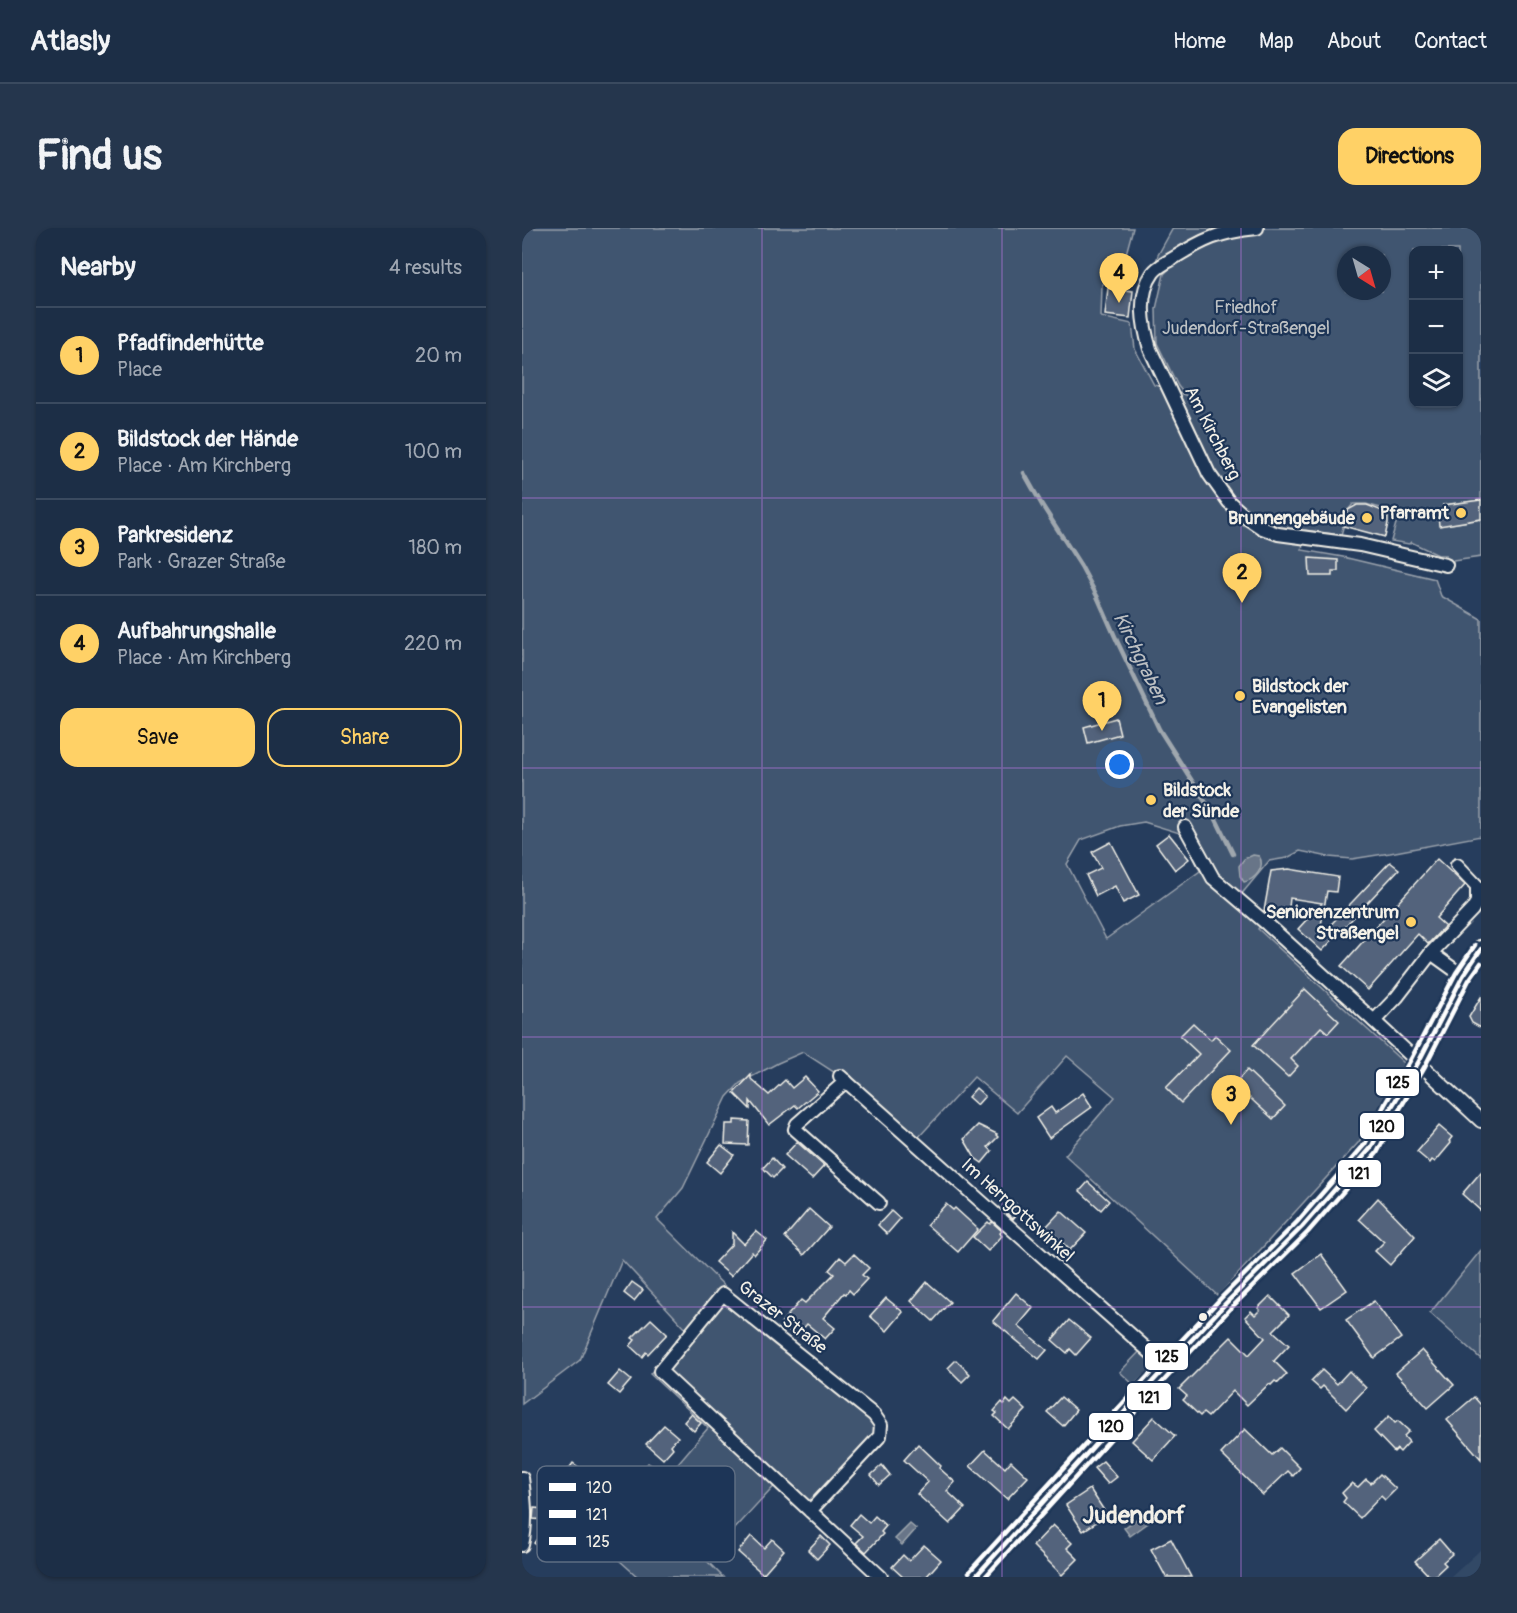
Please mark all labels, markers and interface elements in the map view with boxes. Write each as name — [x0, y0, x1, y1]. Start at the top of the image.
text: Atlasly — [30, 24, 110, 59]
text: Home — [1173, 28, 1226, 55]
text: Map — [1259, 28, 1294, 55]
text: About — [1327, 28, 1381, 55]
text: Contact — [1414, 28, 1487, 55]
button: Directions — [1338, 128, 1481, 185]
text: Find us — [36, 130, 162, 182]
north arrow — [1337, 246, 1391, 300]
map controls — [1409, 246, 1463, 408]
button: + — [1409, 246, 1463, 300]
text: Nearby — [60, 251, 136, 283]
pin: 4 — [1100, 254, 1138, 303]
text: 4 results — [389, 255, 462, 280]
park label: Friedhof Judendorf-Straßengel — [1162, 296, 1330, 340]
button: − — [1409, 300, 1463, 354]
text: Pfadfinderhütte — [117, 329, 264, 357]
text: 1 — [76, 343, 83, 368]
text: 20 m — [415, 343, 462, 368]
button: layers — [1409, 354, 1463, 408]
text: Place — [117, 357, 162, 382]
street label: Am Kirchberg — [1179, 382, 1246, 484]
text: Bildstock der Hände — [117, 425, 298, 453]
text: 2 — [74, 439, 85, 464]
text: 100 m — [405, 439, 462, 464]
text: Place · Am Kirchberg — [117, 453, 291, 478]
place label: Pfarramt — [1380, 502, 1450, 525]
marker: Pfarramt — [1454, 506, 1468, 520]
place label: Brunnengebäude — [1228, 507, 1356, 530]
marker: Brunnengebäude — [1360, 511, 1374, 525]
text: Parkresidenz — [117, 521, 233, 549]
text: 3 — [74, 535, 85, 560]
text: 180 m — [408, 535, 462, 560]
text: Park · Grazer Straße — [117, 549, 286, 574]
pin: 2 — [1222, 554, 1262, 603]
water label: Kirchgraben — [1108, 608, 1174, 710]
text: Aufbahrungshalle — [117, 617, 276, 645]
text: 4 — [74, 631, 85, 656]
text: 220 m — [404, 631, 462, 656]
text: Place · Am Kirchberg — [117, 645, 291, 670]
place label: Bildstock der Evangelisten — [1252, 675, 1349, 719]
pin: 1 — [1082, 682, 1122, 731]
marker: Bildstock der Evangelisten — [1233, 689, 1247, 703]
button: Save — [60, 708, 255, 767]
button: Share — [267, 708, 462, 767]
your location — [1105, 750, 1134, 779]
place label: Bildstock der Sünde — [1163, 779, 1240, 823]
marker: Bildstock der Sünde — [1144, 793, 1158, 807]
place label: Seniorenzentrum Straßengel — [1266, 901, 1399, 945]
marker: Seniorenzentrum Straßengel — [1404, 915, 1418, 929]
line badge: 125 — [1375, 1068, 1420, 1097]
text: 125 — [1386, 1073, 1410, 1093]
pin: 3 — [1212, 1076, 1250, 1125]
line badge: 120 — [1359, 1112, 1405, 1140]
text: 120 — [1369, 1117, 1395, 1137]
street label: Im Herrgottswinkel — [956, 1153, 1079, 1267]
line badge: 121 — [1337, 1159, 1382, 1188]
text: 121 — [1348, 1164, 1370, 1184]
street label: Grazer Straße — [734, 1276, 832, 1359]
unlabelled marker — [1197, 1311, 1209, 1323]
line badge: 125 — [1144, 1342, 1189, 1371]
text: 125 — [1155, 1347, 1179, 1367]
line badge: 121 — [1126, 1382, 1172, 1411]
text: 121 — [1138, 1388, 1160, 1408]
line badge: 120 — [1088, 1412, 1134, 1441]
text: 120 — [1098, 1417, 1124, 1437]
legend — [537, 1466, 735, 1562]
text: 120 — [586, 1478, 612, 1498]
district label: Judendorf — [1083, 1501, 1186, 1530]
text: 121 — [586, 1505, 607, 1525]
text: 125 — [586, 1532, 610, 1552]

